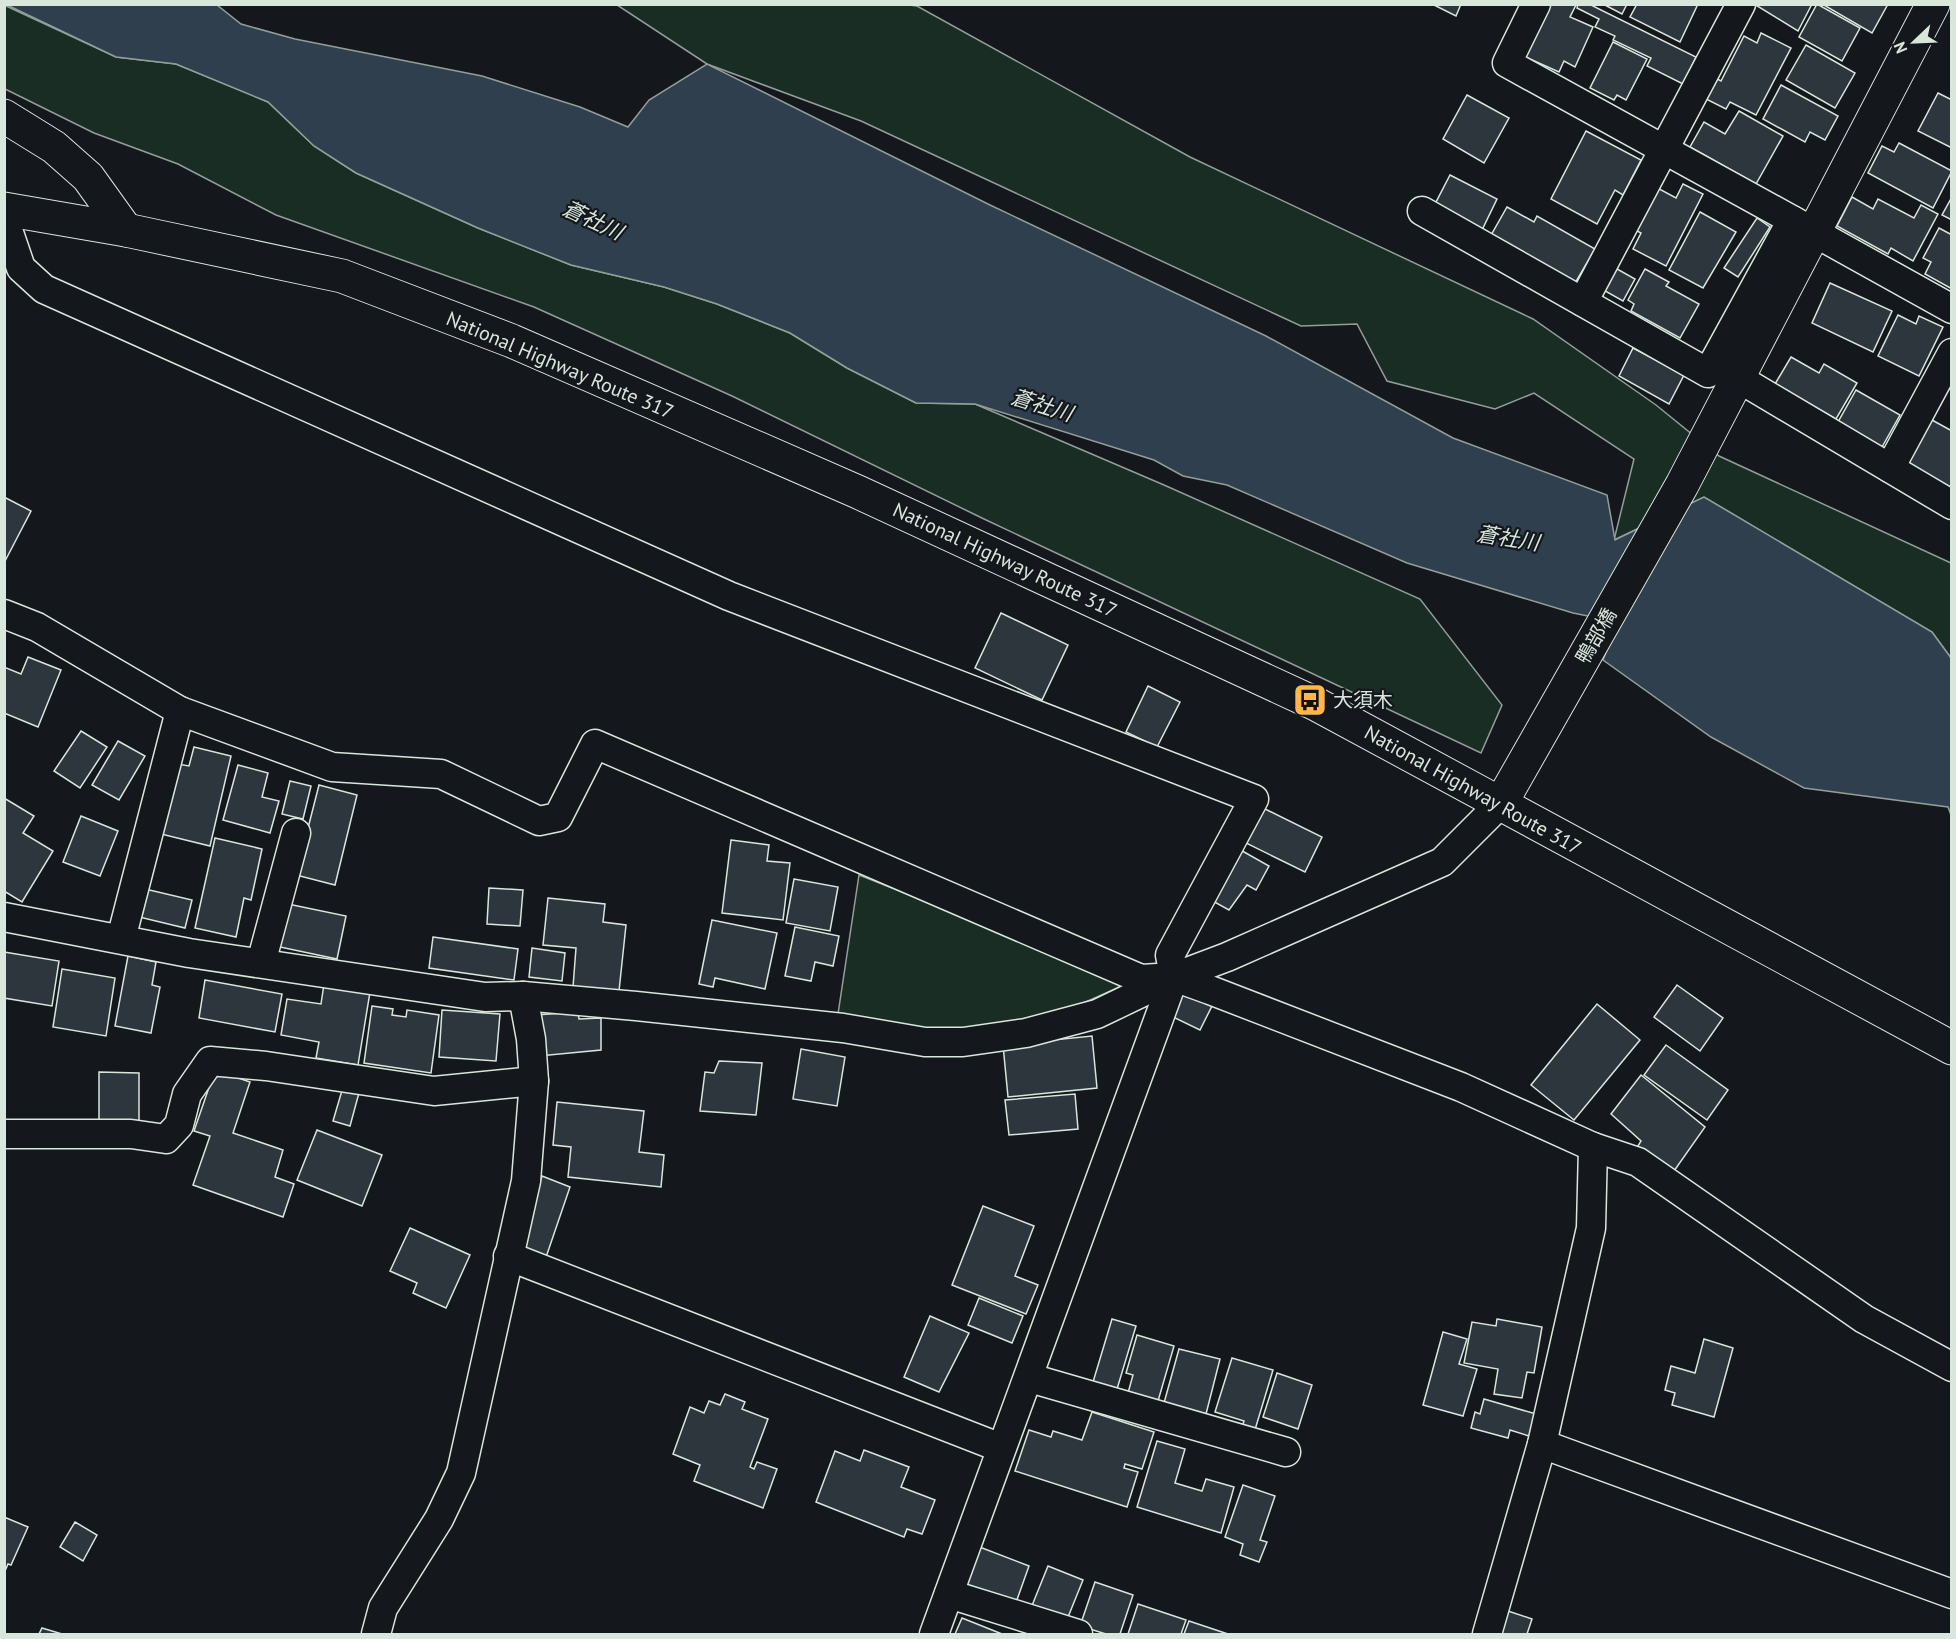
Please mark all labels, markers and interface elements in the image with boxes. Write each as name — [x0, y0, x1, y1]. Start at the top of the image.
north arrow — [1884, 12, 1944, 72]
text: N — [1889, 39, 1911, 57]
water label: 蒼社川 — [559, 194, 629, 246]
street label: National Highway Route 317 — [442, 305, 678, 425]
water label: 蒼社川 — [1008, 383, 1078, 428]
street label: National Highway Route 317 — [889, 497, 1121, 623]
water label: 蒼社川 — [1475, 520, 1543, 557]
street label: 鴨部橋 — [1570, 604, 1622, 668]
bus stop icon: 大須木 — [1292, 682, 1328, 718]
place label: 大須木 — [1333, 687, 1393, 713]
street label: National Highway Route 317 — [1360, 719, 1586, 861]

